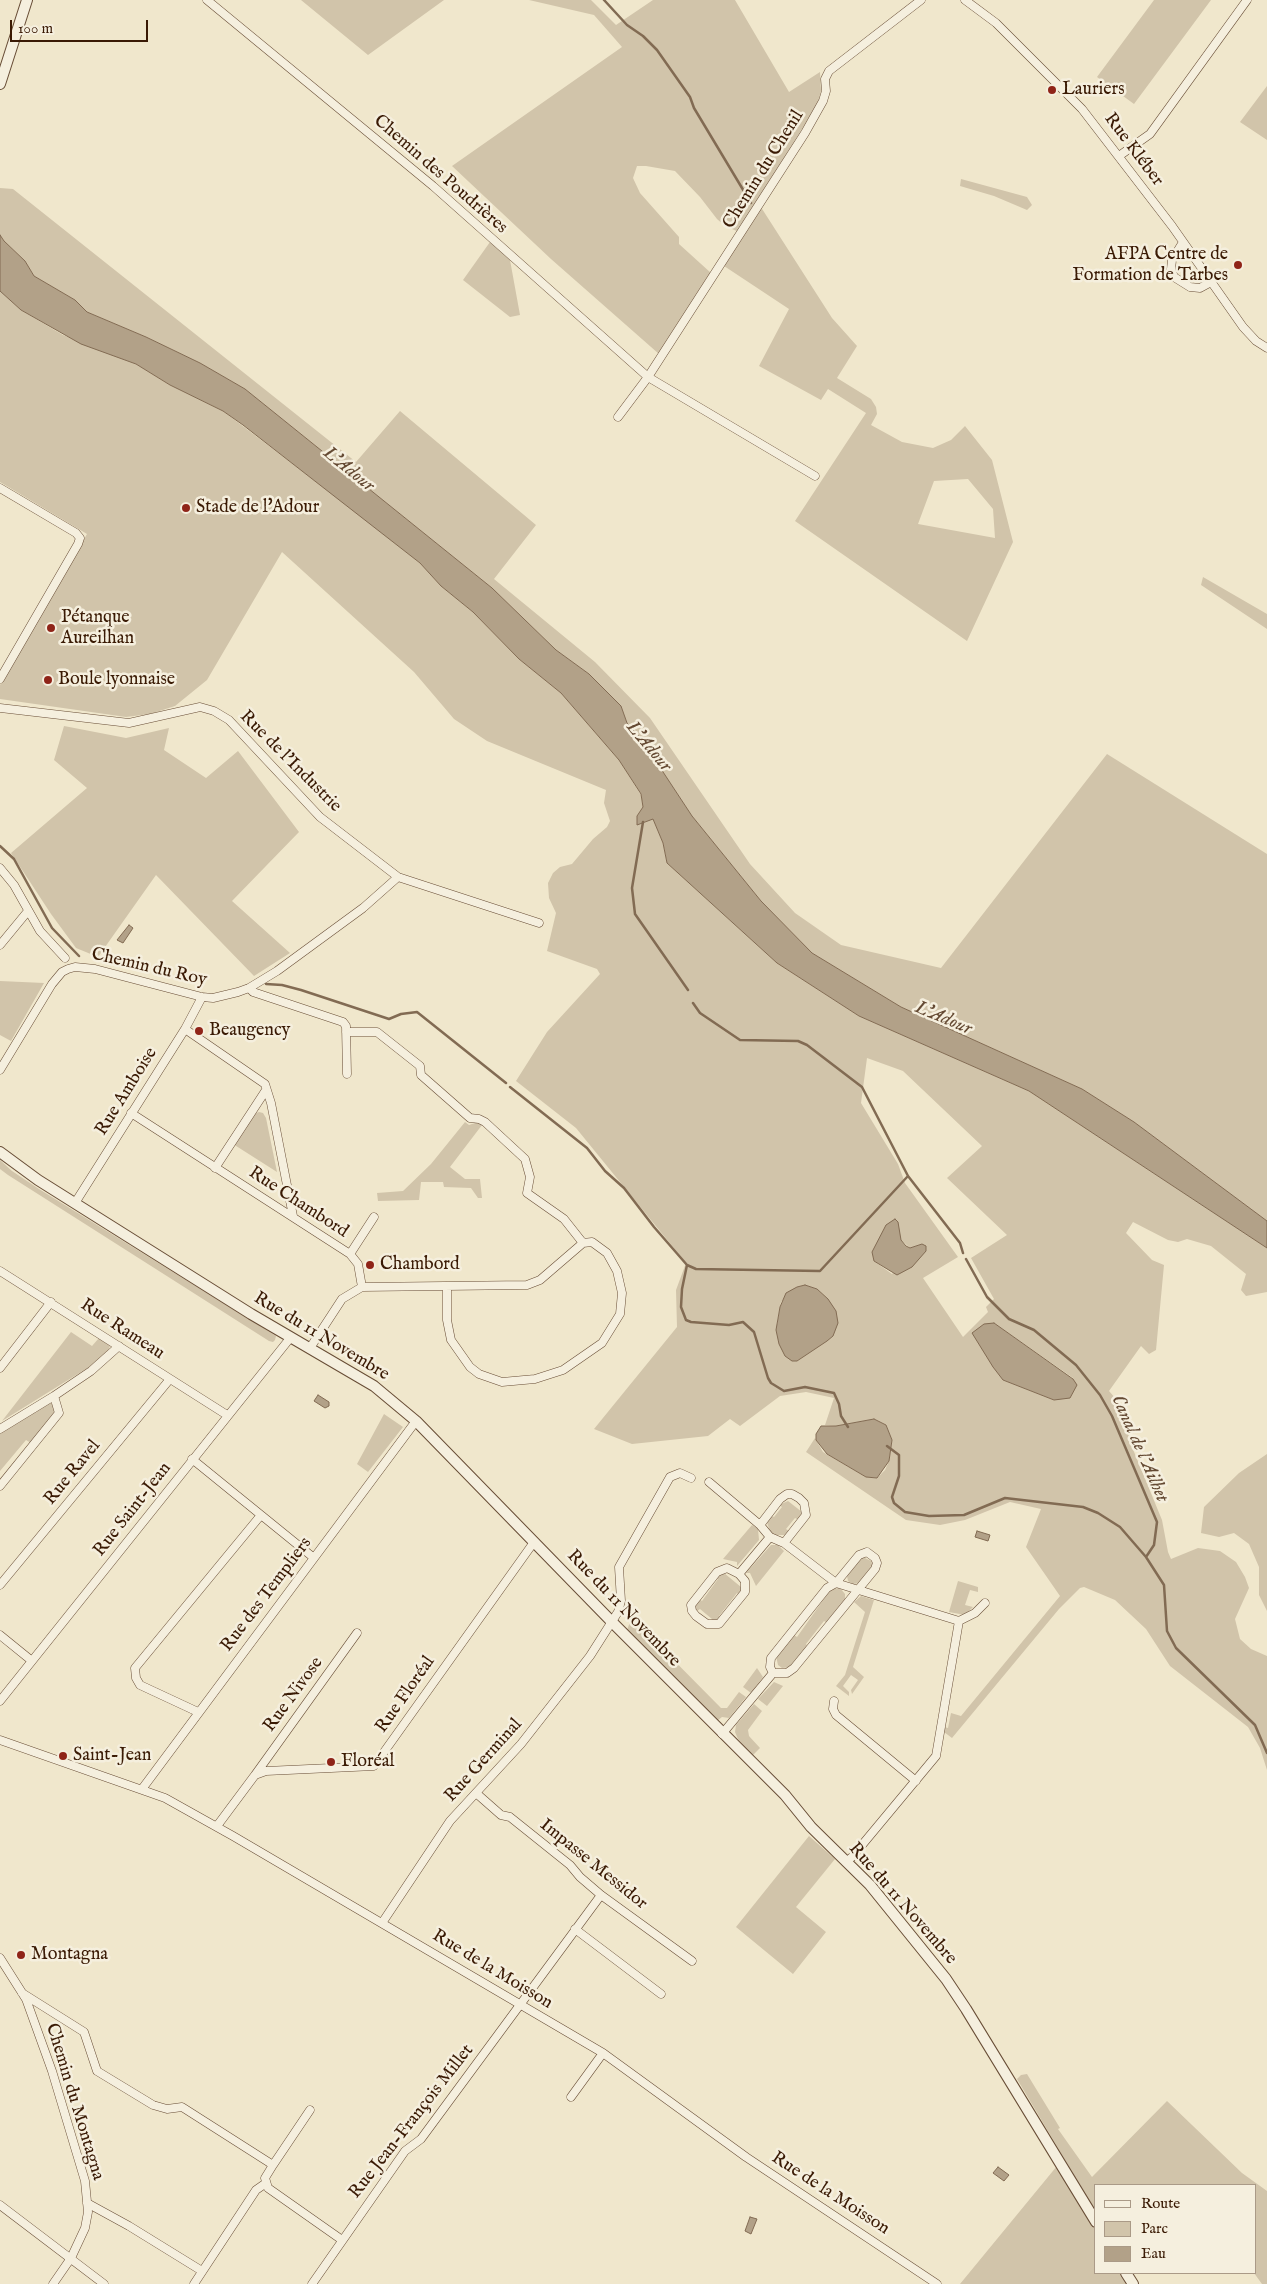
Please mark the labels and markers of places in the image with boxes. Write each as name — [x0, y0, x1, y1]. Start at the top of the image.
place label: Lauriers — [1062, 79, 1124, 101]
marker: Lauriers — [1046, 84, 1058, 96]
place label: AFPA Centre de Formation de Tarbes — [1073, 244, 1228, 286]
marker: AFPA Centre de Formation de Tarbes — [1232, 259, 1244, 271]
place label: Stade de l'Adour — [196, 497, 319, 519]
marker: Stade de l'Adour — [180, 502, 192, 514]
place label: Pétanque Aureilhan — [61, 607, 134, 650]
marker: Pétanque Aureilhan — [45, 622, 57, 634]
place label: Boule lyonnaise — [58, 669, 175, 691]
marker: Boule lyonnaise — [42, 674, 54, 686]
place label: Beaugency — [209, 1020, 290, 1042]
marker: Beaugency — [193, 1025, 205, 1037]
place label: Chambord — [380, 1254, 460, 1276]
marker: Chambord — [364, 1259, 376, 1271]
place label: Saint-Jean — [73, 1745, 151, 1767]
marker: Saint-Jean — [57, 1750, 69, 1762]
place label: Floréal — [341, 1751, 394, 1773]
marker: Floréal — [325, 1756, 337, 1768]
place label: Montagna — [31, 1944, 108, 1966]
marker: Montagna — [15, 1949, 27, 1961]

